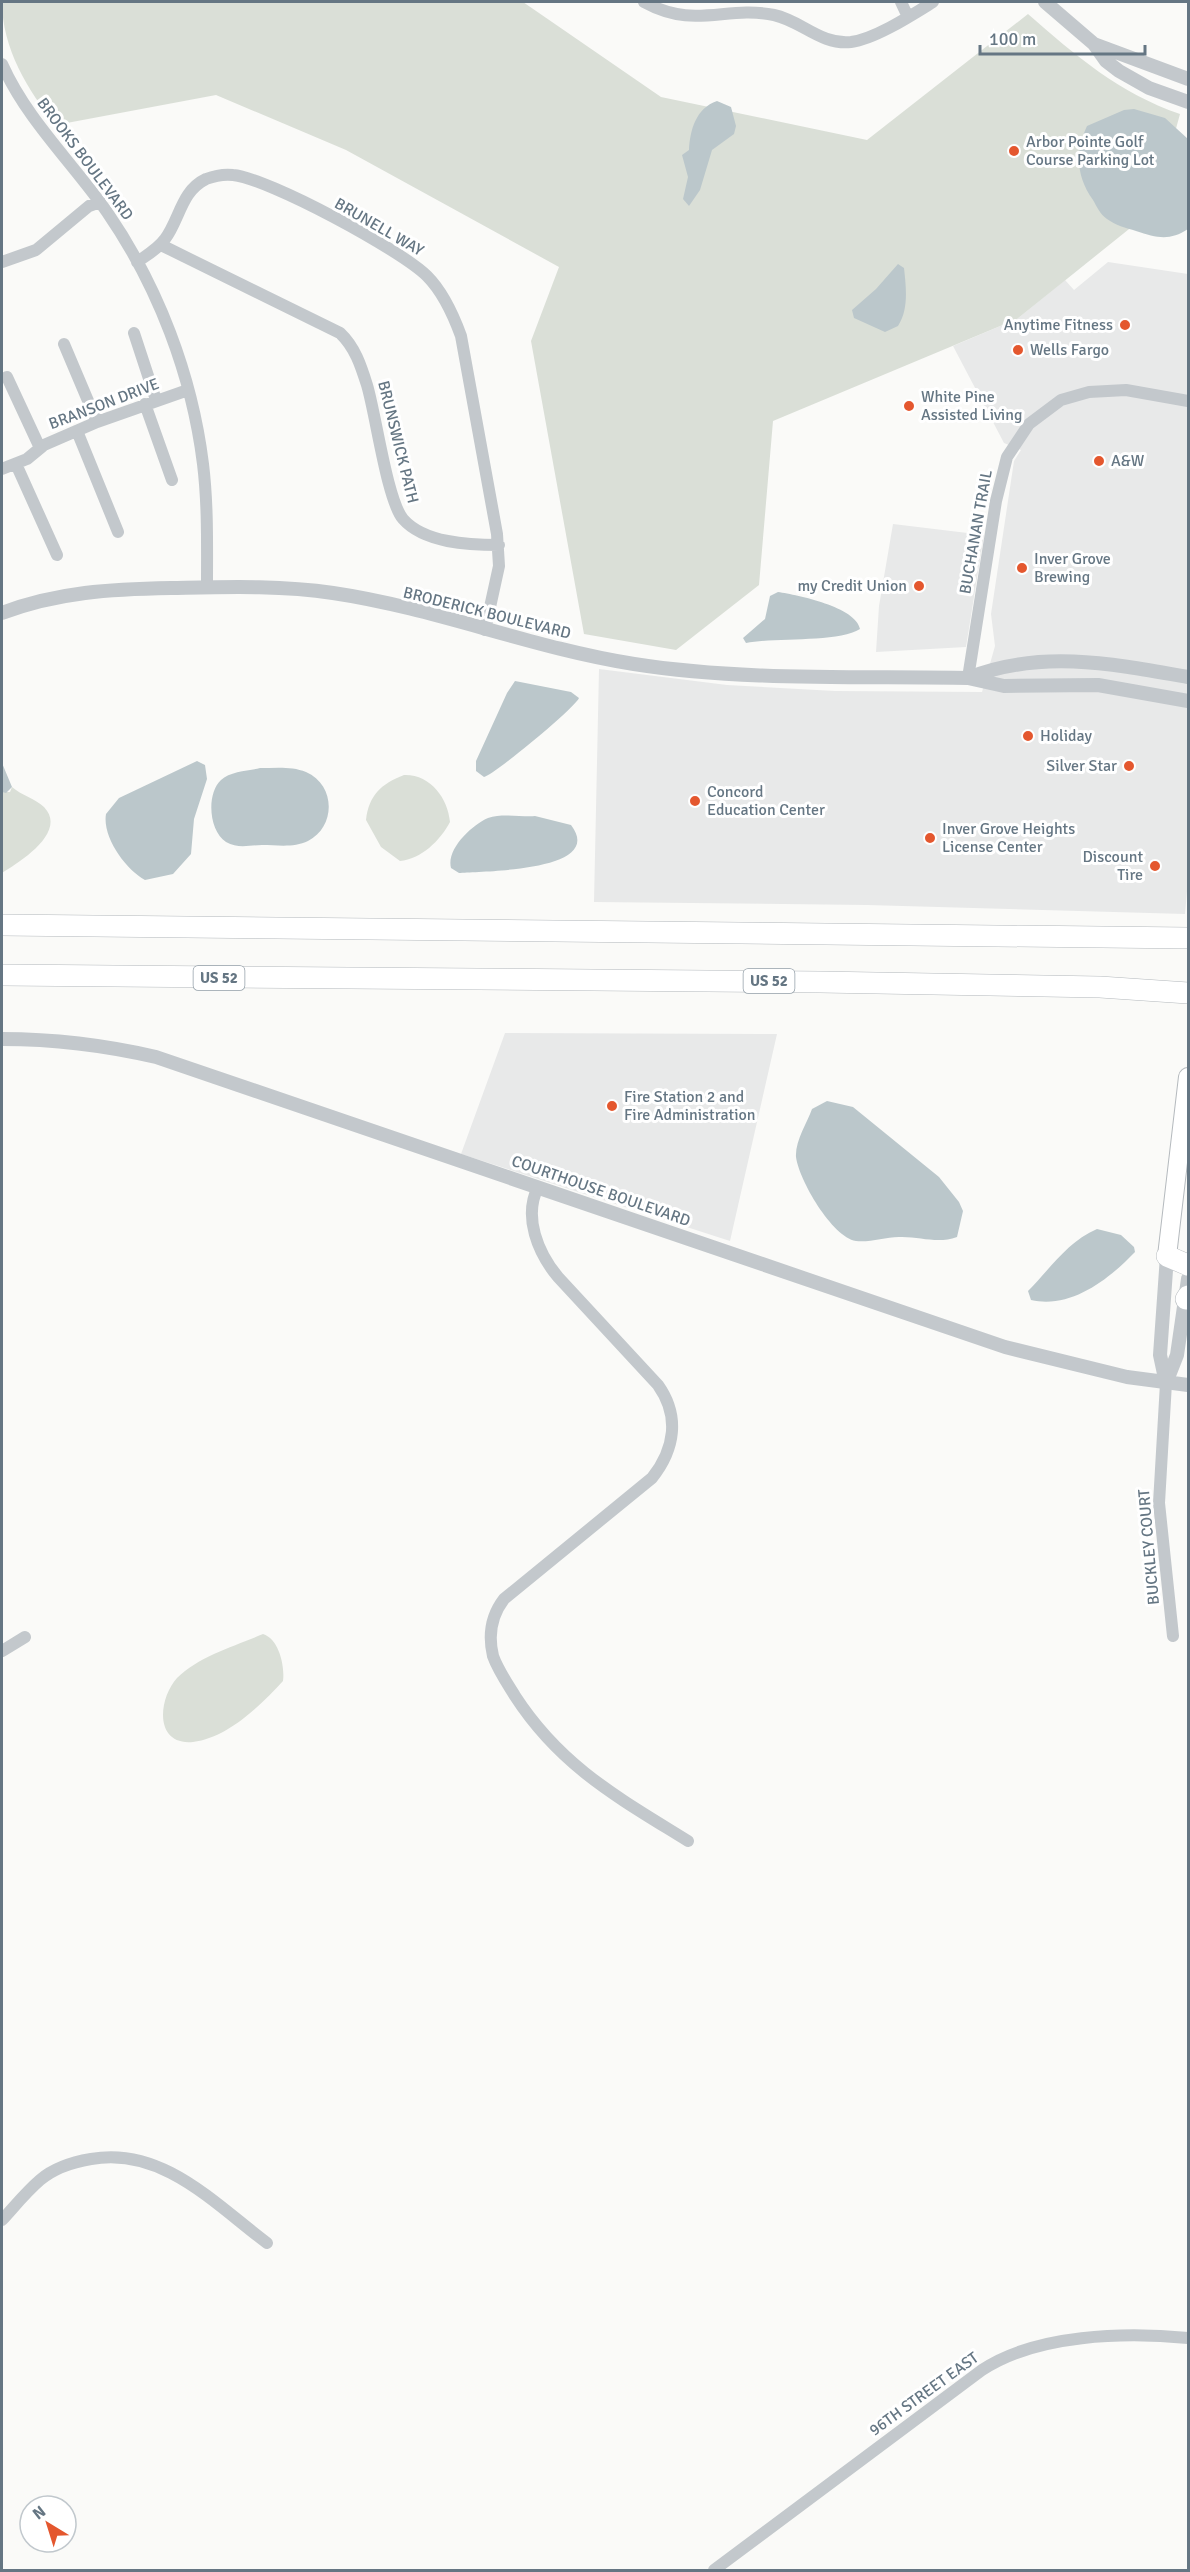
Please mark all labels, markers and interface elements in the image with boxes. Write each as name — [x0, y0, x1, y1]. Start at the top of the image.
scale bar — [980, 18, 1145, 56]
text: 100 m — [989, 28, 1036, 50]
street label: BROOKS BOULEVARD — [32, 94, 138, 224]
place label: Arbor Pointe Golf Course Parking Lot — [1026, 132, 1155, 170]
marker: Arbor Pointe Golf Course Parking Lot — [1007, 144, 1021, 158]
street label: BRUNELL WAY — [331, 193, 427, 261]
place label: Anytime Fitness — [1004, 315, 1113, 335]
marker: Anytime Fitness — [1118, 318, 1132, 332]
place label: Wells Fargo — [1030, 340, 1109, 360]
marker: Wells Fargo — [1011, 343, 1025, 357]
street label: BRANSON DRIVE — [46, 374, 162, 434]
street label: BRUNSWICK PATH — [373, 379, 423, 505]
place label: White Pine Assisted Living — [921, 387, 1022, 425]
marker: White Pine Assisted Living — [902, 399, 916, 413]
place label: A&W — [1111, 451, 1145, 471]
marker: A&W — [1092, 454, 1106, 468]
street label: BUCHANAN TRAIL — [955, 468, 997, 596]
place label: Inver Grove Brewing — [1034, 549, 1111, 587]
marker: Inver Grove Brewing — [1015, 561, 1029, 575]
place label: my Credit Union — [798, 576, 907, 596]
marker: my Credit Union — [912, 579, 926, 593]
street label: BRODERICK BOULEVARD — [401, 582, 573, 644]
place label: Holiday — [1040, 726, 1092, 746]
marker: Holiday — [1021, 729, 1035, 743]
place label: Silver Star — [1046, 756, 1117, 776]
marker: Silver Star — [1122, 759, 1136, 773]
place label: Concord Education Center — [707, 782, 825, 820]
marker: Concord Education Center — [688, 794, 702, 808]
place label: Inver Grove Heights License Center — [942, 819, 1075, 857]
marker: Inver Grove Heights License Center — [923, 831, 937, 845]
place label: Discount Tire — [1082, 847, 1143, 885]
marker: Discount Tire — [1148, 859, 1162, 873]
road number: US 52 — [194, 966, 244, 990]
road number: US 52 — [744, 969, 794, 993]
place label: Fire Station 2 and Fire Administration — [624, 1087, 756, 1125]
marker: Fire Station 2 and Fire Administration — [605, 1099, 619, 1113]
street label: COURTHOUSE BOULEVARD — [509, 1151, 693, 1231]
street label: BUCKLEY COURT — [1134, 1488, 1164, 1606]
street label: 96TH STREET EAST — [865, 2348, 983, 2440]
north arrow — [18, 2494, 78, 2554]
text: N — [29, 2502, 50, 2524]

